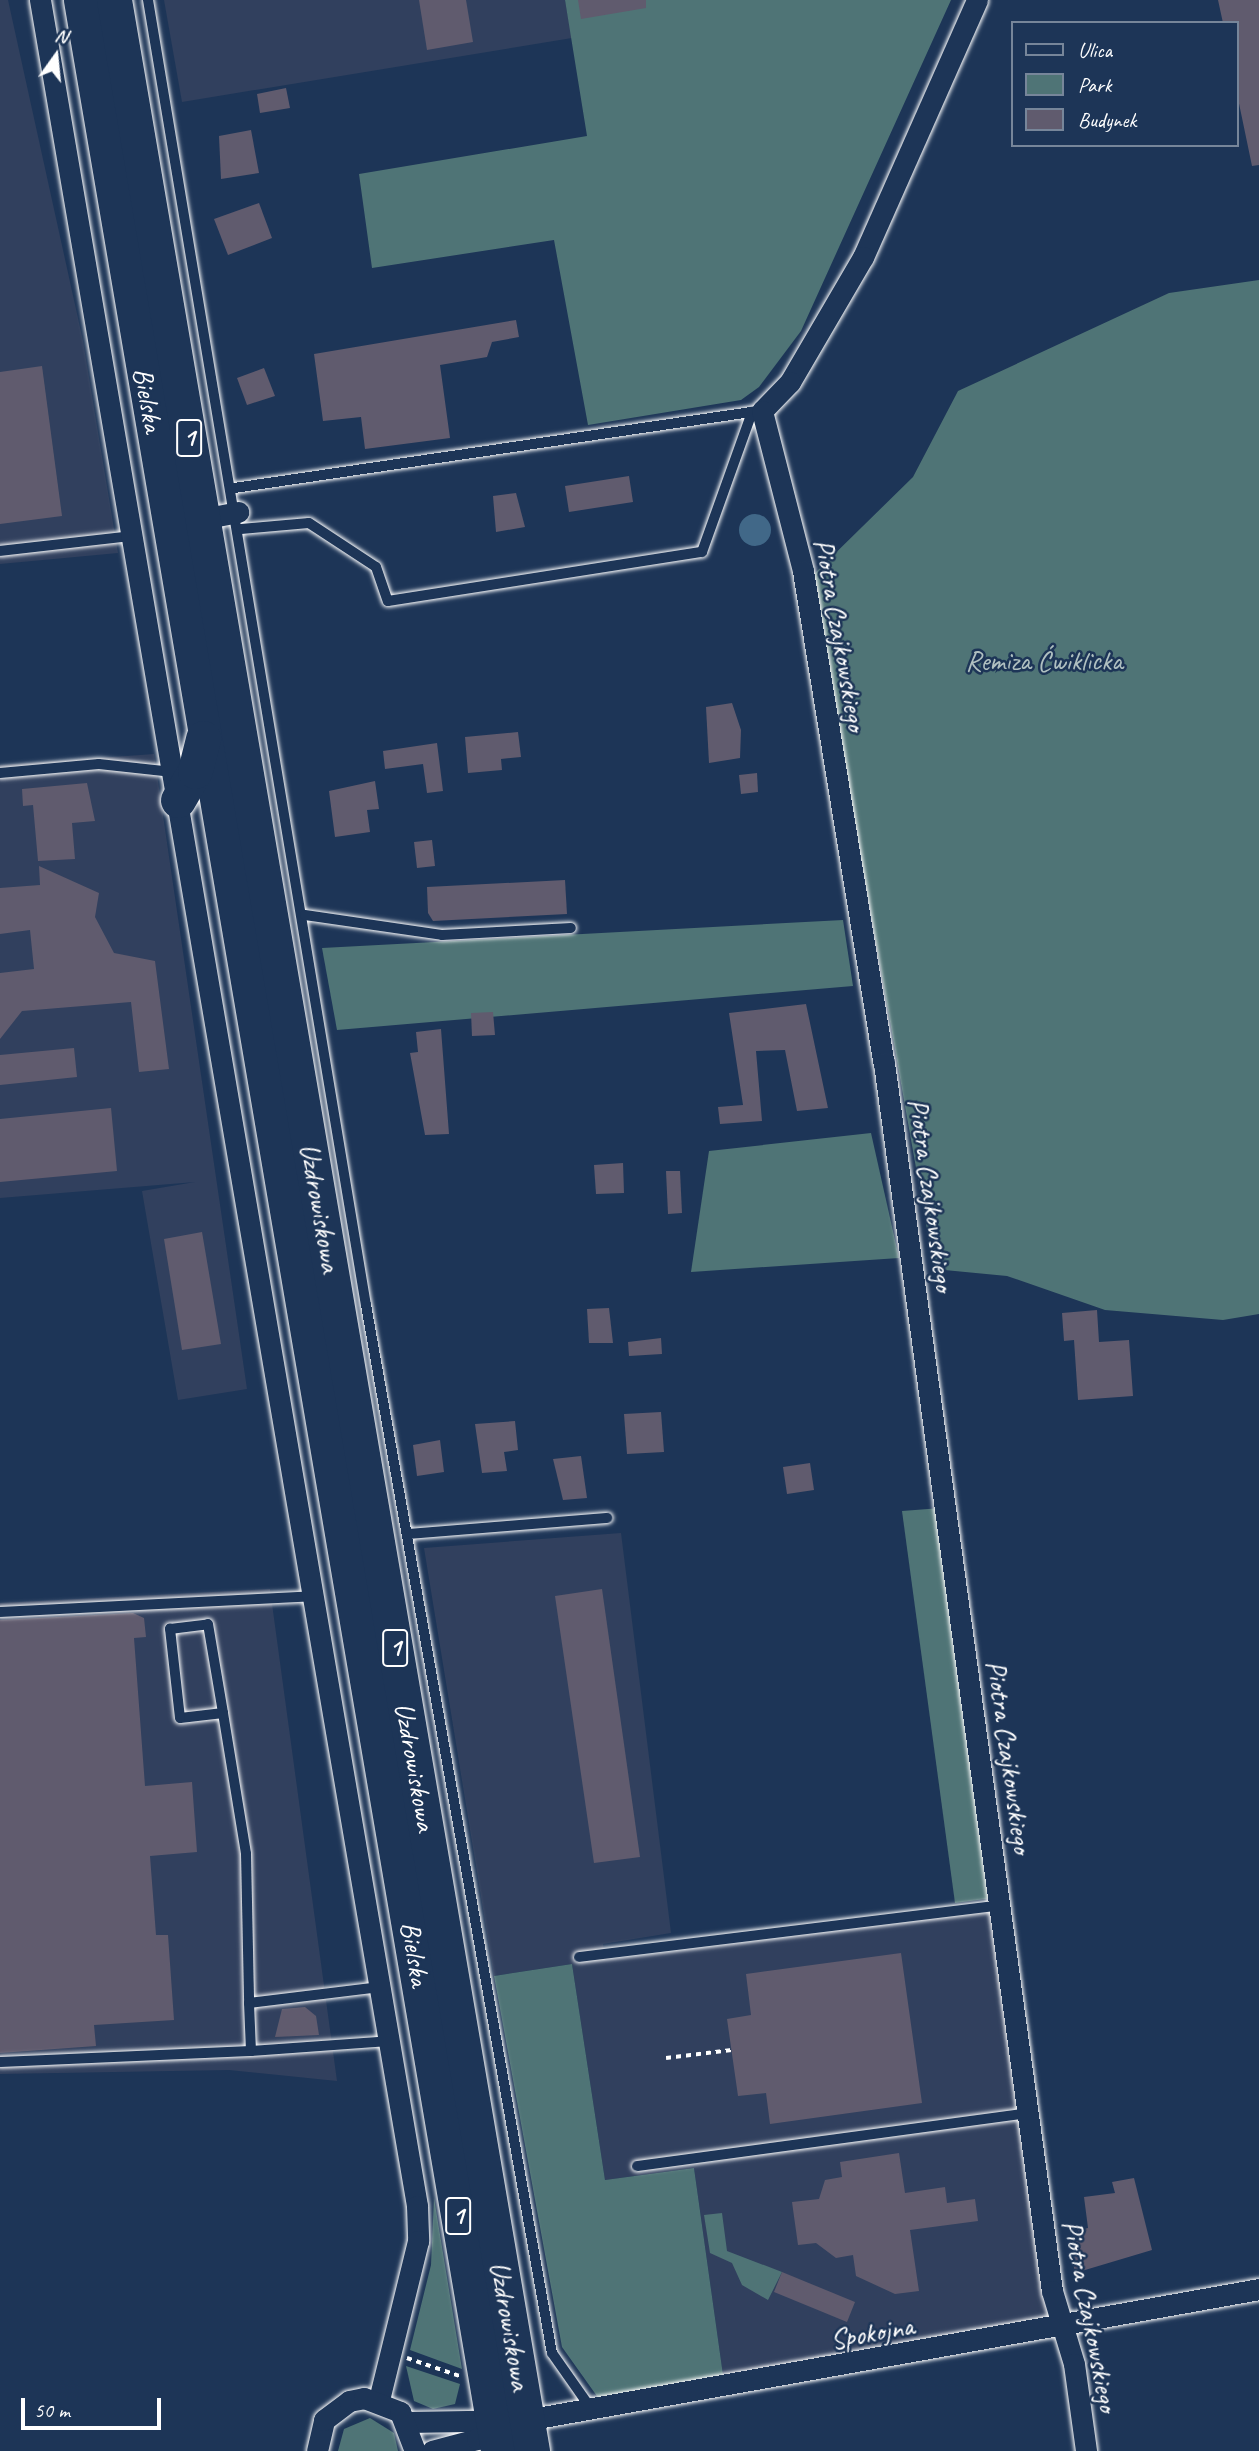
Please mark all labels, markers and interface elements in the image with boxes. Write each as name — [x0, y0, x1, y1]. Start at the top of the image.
north arrow — [21, 21, 91, 91]
legend — [1010, 21, 1238, 147]
text: N — [53, 23, 70, 49]
text: Ulica — [1078, 37, 1112, 63]
text: Park — [1078, 72, 1111, 98]
text: Budynek — [1078, 107, 1136, 133]
street label: Bielska — [126, 365, 170, 435]
road number: 1 — [175, 416, 203, 460]
street label: Piotra Czajkowskiego — [807, 536, 873, 734]
park label: Remiza Ćwiklicka — [965, 644, 1123, 678]
street label: Piotra Czajkowskiego — [901, 1096, 961, 1294]
street label: Uzdrowiskowa — [292, 1141, 348, 1275]
road number: 1 — [381, 1625, 409, 1670]
street label: Piotra Czajkowskiego — [979, 1658, 1039, 1856]
street label: Uzdrowiskowa — [387, 1700, 443, 1834]
street label: Bielska — [393, 1919, 437, 1989]
road number: 1 — [444, 2194, 472, 2238]
street label: Piotra Czajkowskiego — [1055, 2217, 1125, 2415]
street label: Uzdrowiskowa — [482, 2259, 538, 2393]
street label: Spokojna — [828, 2309, 916, 2357]
scale bar — [24, 2384, 164, 2428]
text: 50 m — [34, 2397, 70, 2423]

